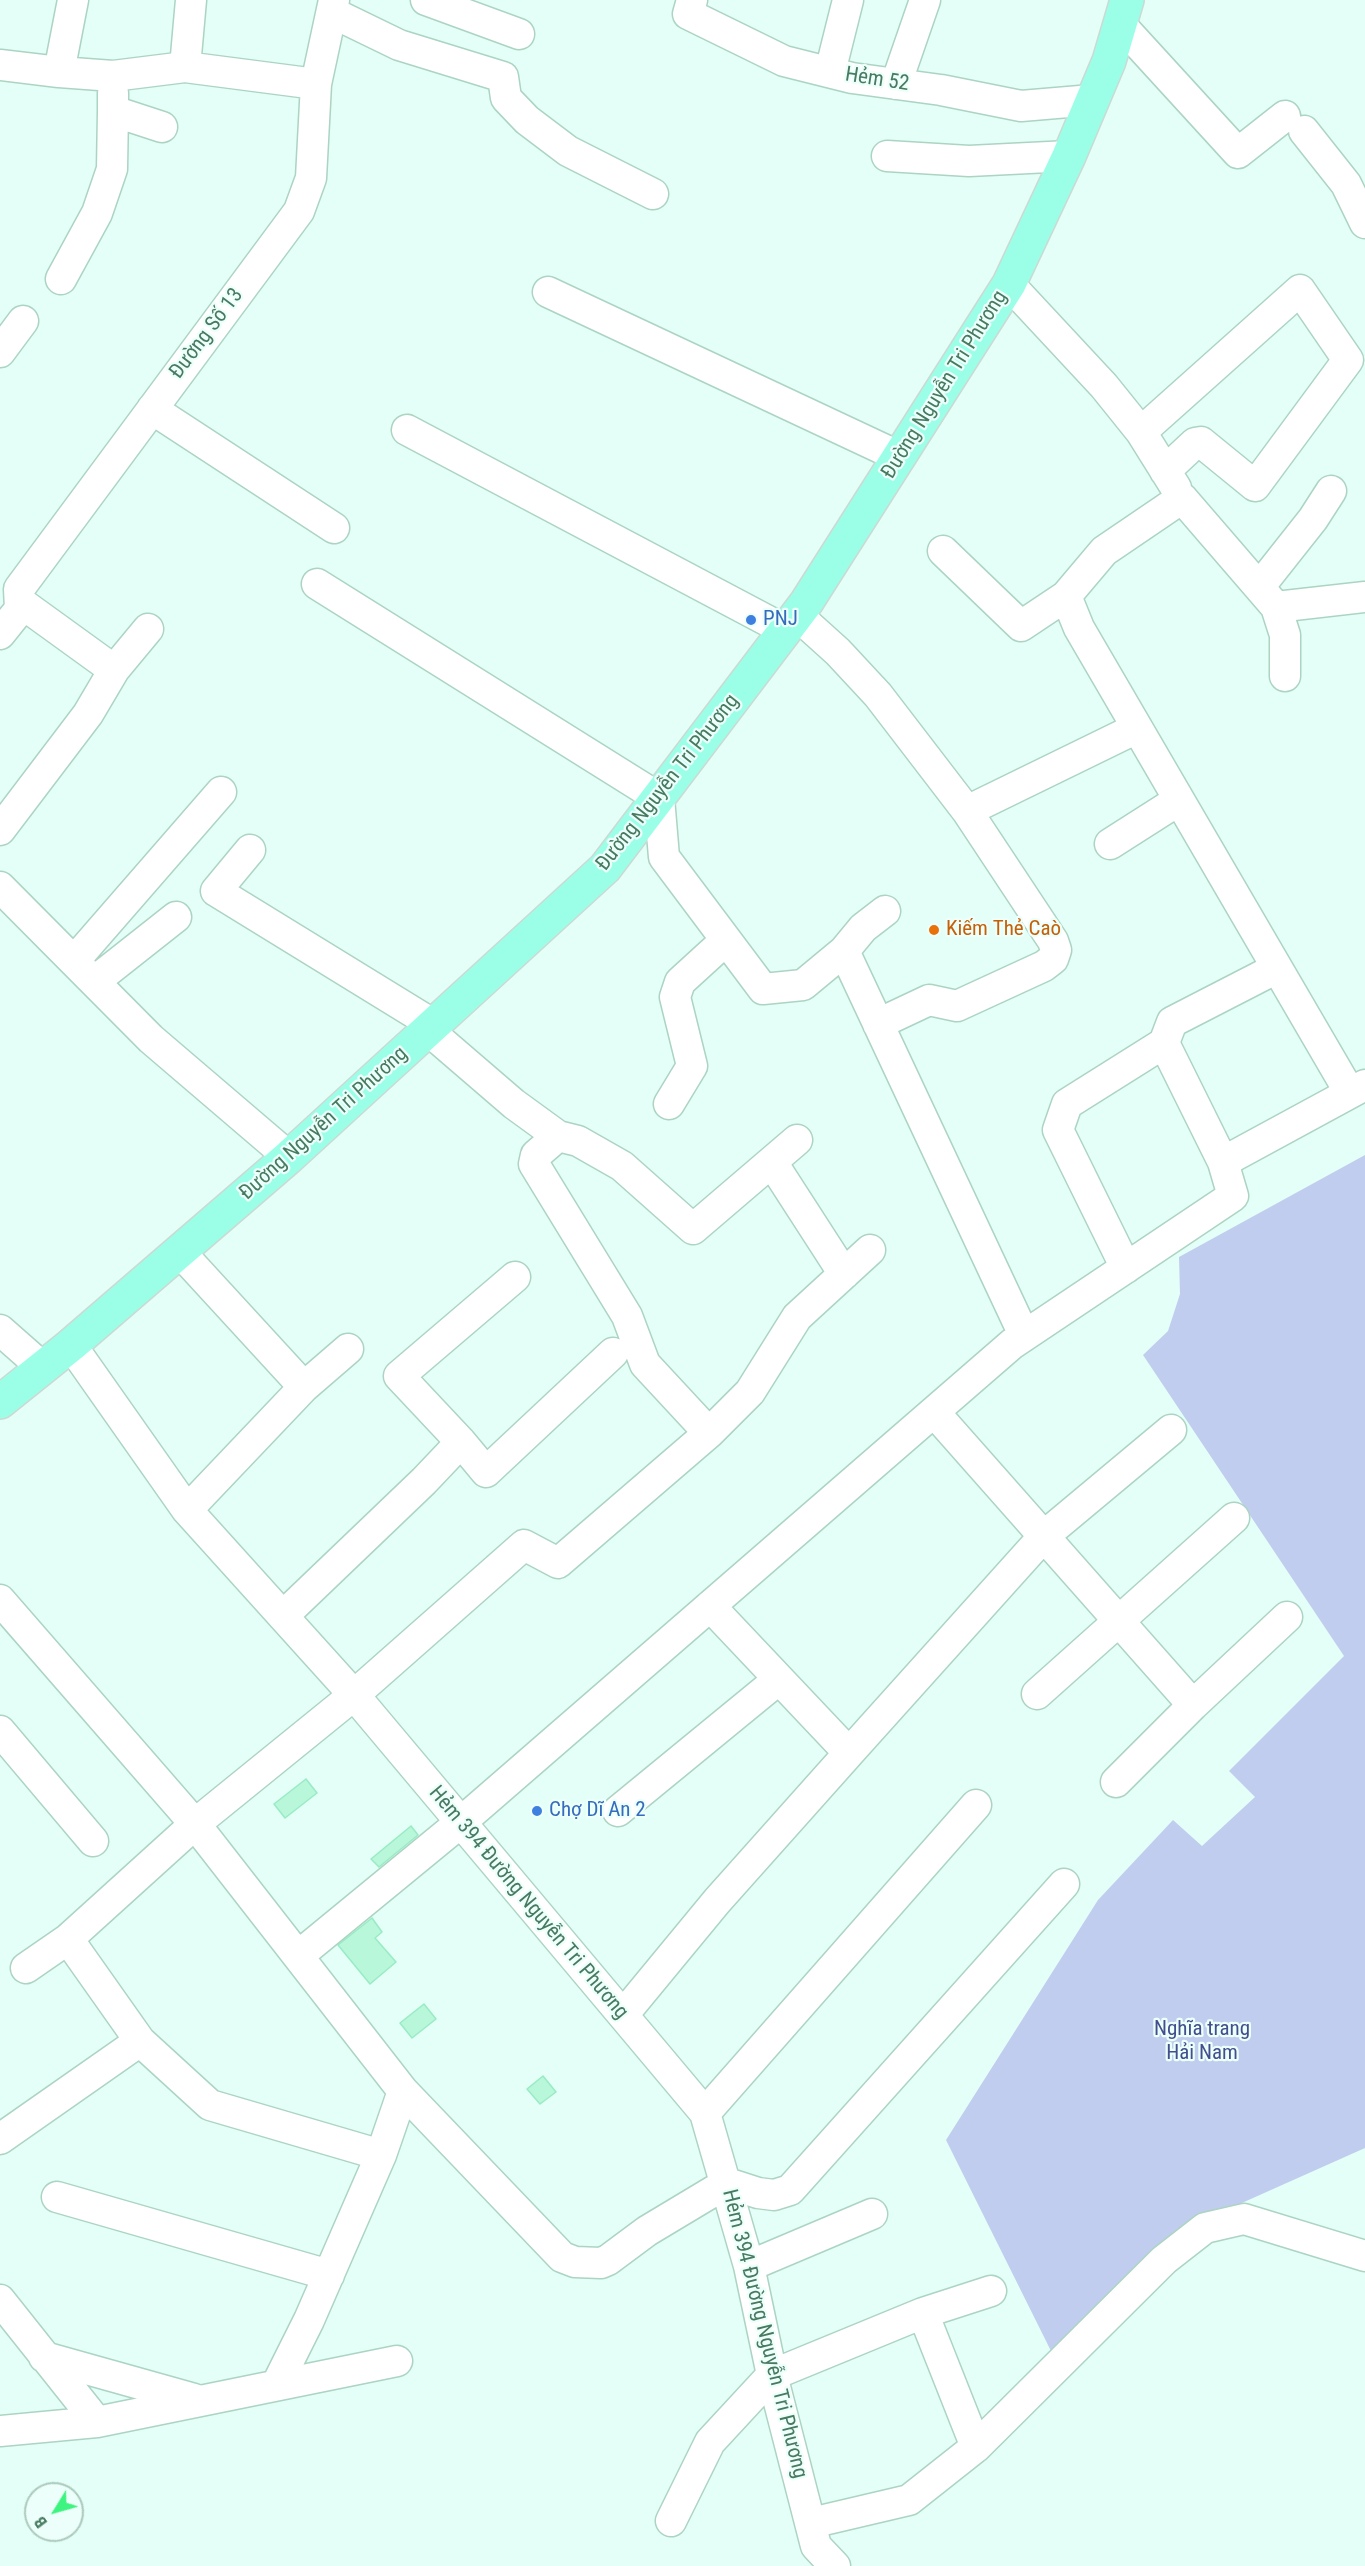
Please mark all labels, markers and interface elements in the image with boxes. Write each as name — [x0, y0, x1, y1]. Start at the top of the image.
street label: Hẻm 52 — [843, 63, 911, 97]
street label: Đường Số 13 — [165, 284, 249, 384]
street label: Đường Nguyễn Tri Phương — [877, 286, 1013, 484]
place label: PNJ — [763, 607, 798, 633]
marker: PNJ — [744, 613, 758, 627]
street label: Đường Nguyễn Tri Phương — [591, 690, 745, 876]
place label: Kiếm Thẻ Caò — [946, 917, 1061, 943]
marker: Kiếm Thẻ Caò — [927, 923, 941, 937]
street label: Đường Nguyễn Tri Phương — [235, 1042, 413, 1206]
street label: Hẻm 394 Đường Nguyễn Tri Phương — [423, 1781, 633, 2025]
place label: Chợ Dĩ An 2 — [549, 1798, 646, 1824]
marker: Chợ Dĩ An 2 — [530, 1804, 544, 1818]
park label: Nghĩa trang Hải Nam — [1154, 2017, 1250, 2067]
street label: Hẻm 394 Đường Nguyễn Tri Phương — [716, 2187, 812, 2481]
north arrow — [24, 2482, 84, 2542]
text: B — [31, 2513, 51, 2531]

